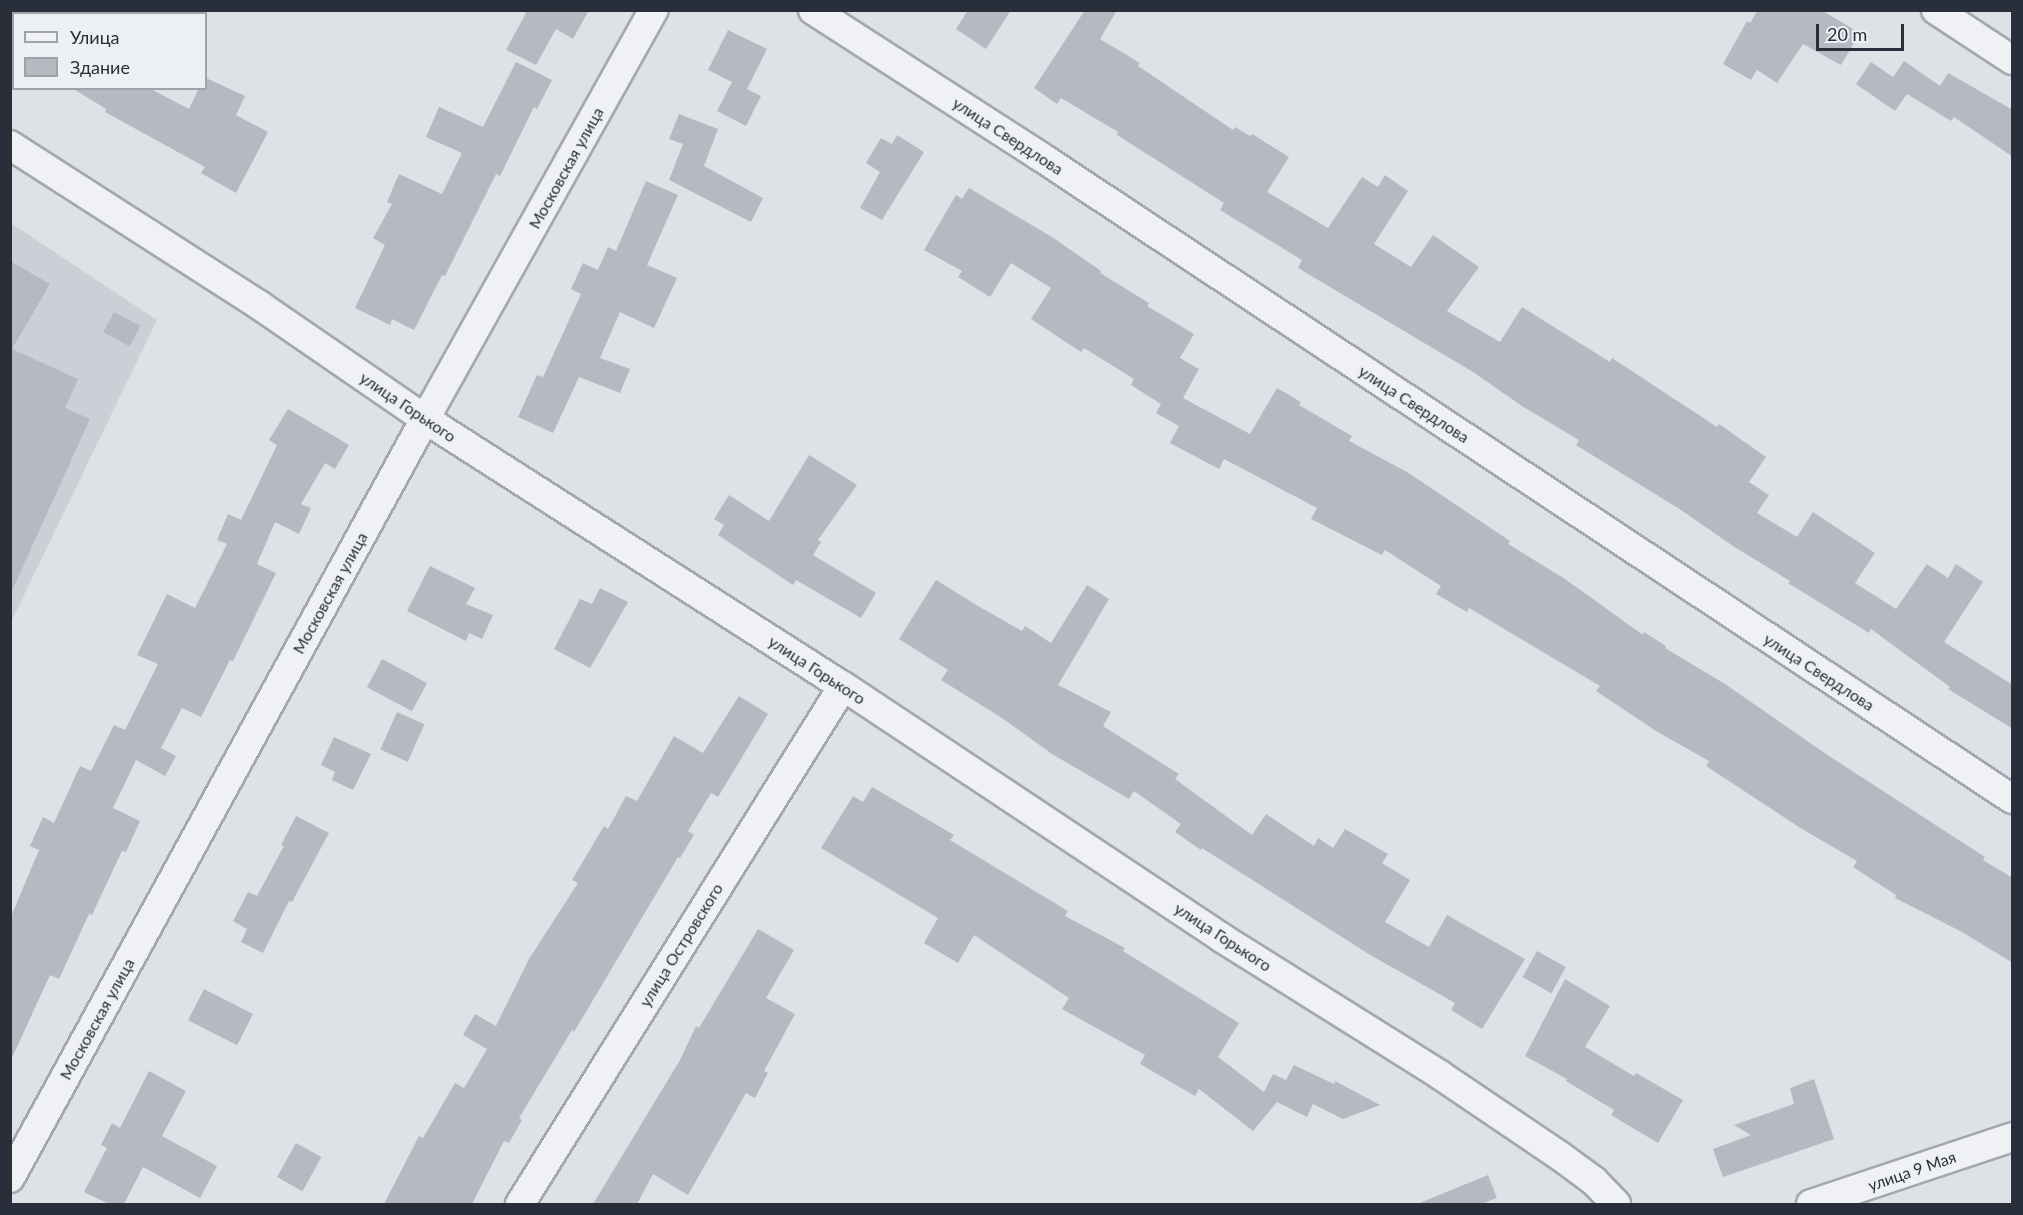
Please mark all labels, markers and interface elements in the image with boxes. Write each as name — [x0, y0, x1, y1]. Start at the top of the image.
legend — [12, 12, 207, 90]
scale bar — [1819, 12, 1908, 50]
text: 20 m — [1827, 23, 1867, 45]
text: Улица — [70, 26, 120, 48]
text: Здание — [70, 56, 130, 78]
street label: улица Свердлова — [949, 93, 1067, 179]
street label: Московская улица — [525, 104, 607, 232]
street label: улица Свердлова — [1355, 361, 1473, 447]
street label: улица Горького — [356, 368, 460, 446]
street label: Московская улица — [289, 529, 371, 657]
street label: улица Свердлова — [1760, 629, 1878, 715]
street label: улица Горького — [765, 632, 869, 708]
street label: улица Островского — [635, 880, 727, 1010]
street label: улица Горького — [1171, 899, 1275, 975]
street label: Московская улица — [56, 955, 138, 1083]
street label: улица 9 Мая — [1866, 1147, 1958, 1195]

